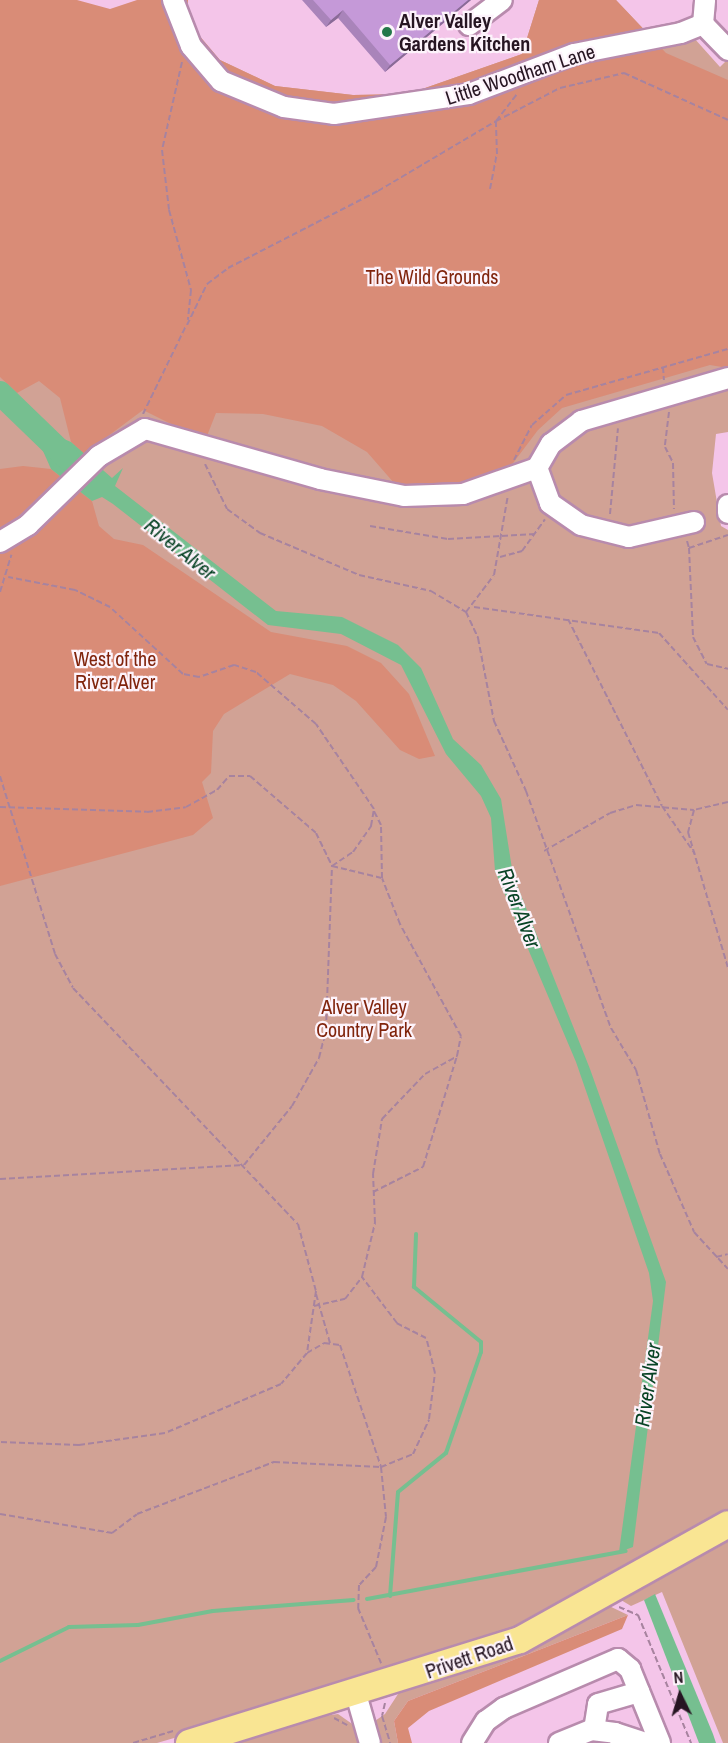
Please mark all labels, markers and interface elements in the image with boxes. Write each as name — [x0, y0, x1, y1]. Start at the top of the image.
place label: Alver Valley Gardens Kitchen — [399, 8, 530, 55]
marker: Alver Valley Gardens Kitchen — [380, 25, 394, 39]
street label: Little Woodham Lane — [442, 39, 598, 109]
park label: The Wild Grounds — [365, 264, 499, 288]
water label: River Alver — [139, 512, 221, 586]
park label: West of the River Alver — [74, 646, 156, 693]
water label: River Alver — [492, 864, 546, 952]
park label: Alver Valley Country Park — [316, 995, 412, 1042]
water label: River Alver — [630, 1341, 666, 1429]
street label: Privett Road — [422, 1631, 516, 1683]
north arrow — [650, 1665, 710, 1725]
text: N — [673, 1666, 684, 1688]

